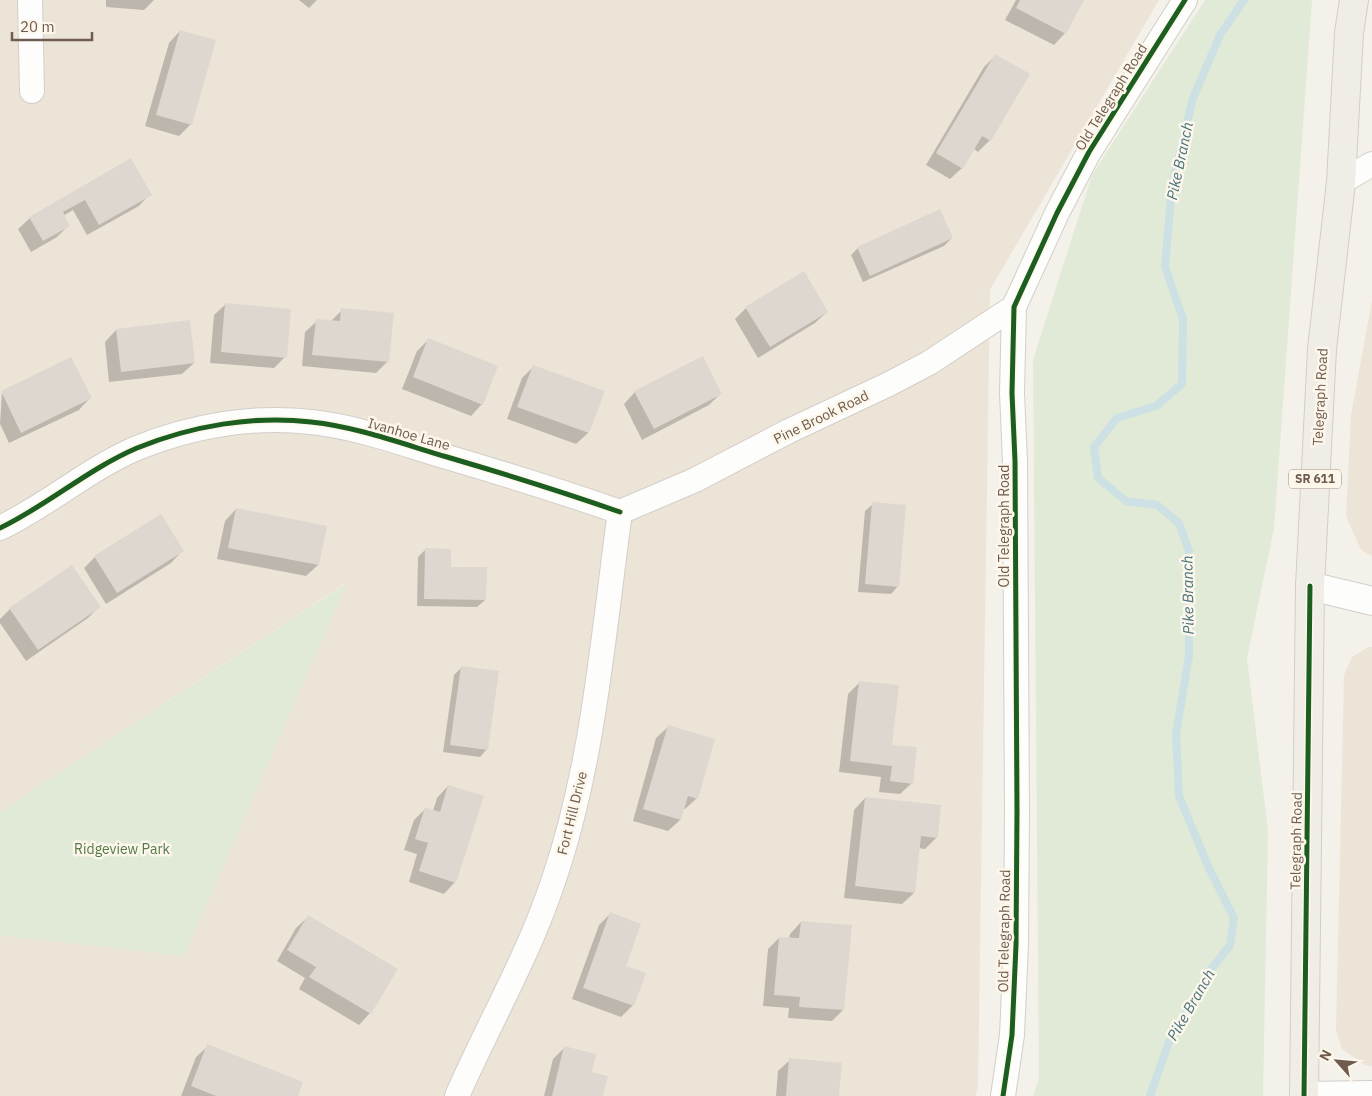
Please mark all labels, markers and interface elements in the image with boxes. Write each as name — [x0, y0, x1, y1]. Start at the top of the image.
scale bar — [12, 10, 92, 42]
text: 20 m — [20, 17, 55, 36]
street label: Old Telegraph Road — [1071, 40, 1151, 154]
water label: Pike Branch — [1162, 120, 1197, 202]
street label: Telegraph Road — [1308, 348, 1332, 446]
street label: Pine Brook Road — [770, 386, 872, 448]
street label: Ivanhoe Lane — [366, 414, 452, 454]
street label: Old Telegraph Road — [995, 465, 1013, 587]
road number: SR 611 — [1289, 469, 1341, 488]
water label: Pike Branch — [1177, 555, 1198, 635]
street label: Fort Hill Drive — [553, 769, 591, 857]
street label: Telegraph Road — [1286, 792, 1306, 890]
park label: Ridgeview Park — [74, 840, 171, 858]
street label: Old Telegraph Road — [994, 869, 1014, 993]
water label: Pike Branch — [1163, 966, 1219, 1044]
north arrow — [1312, 1036, 1362, 1086]
text: N — [1315, 1046, 1336, 1064]

